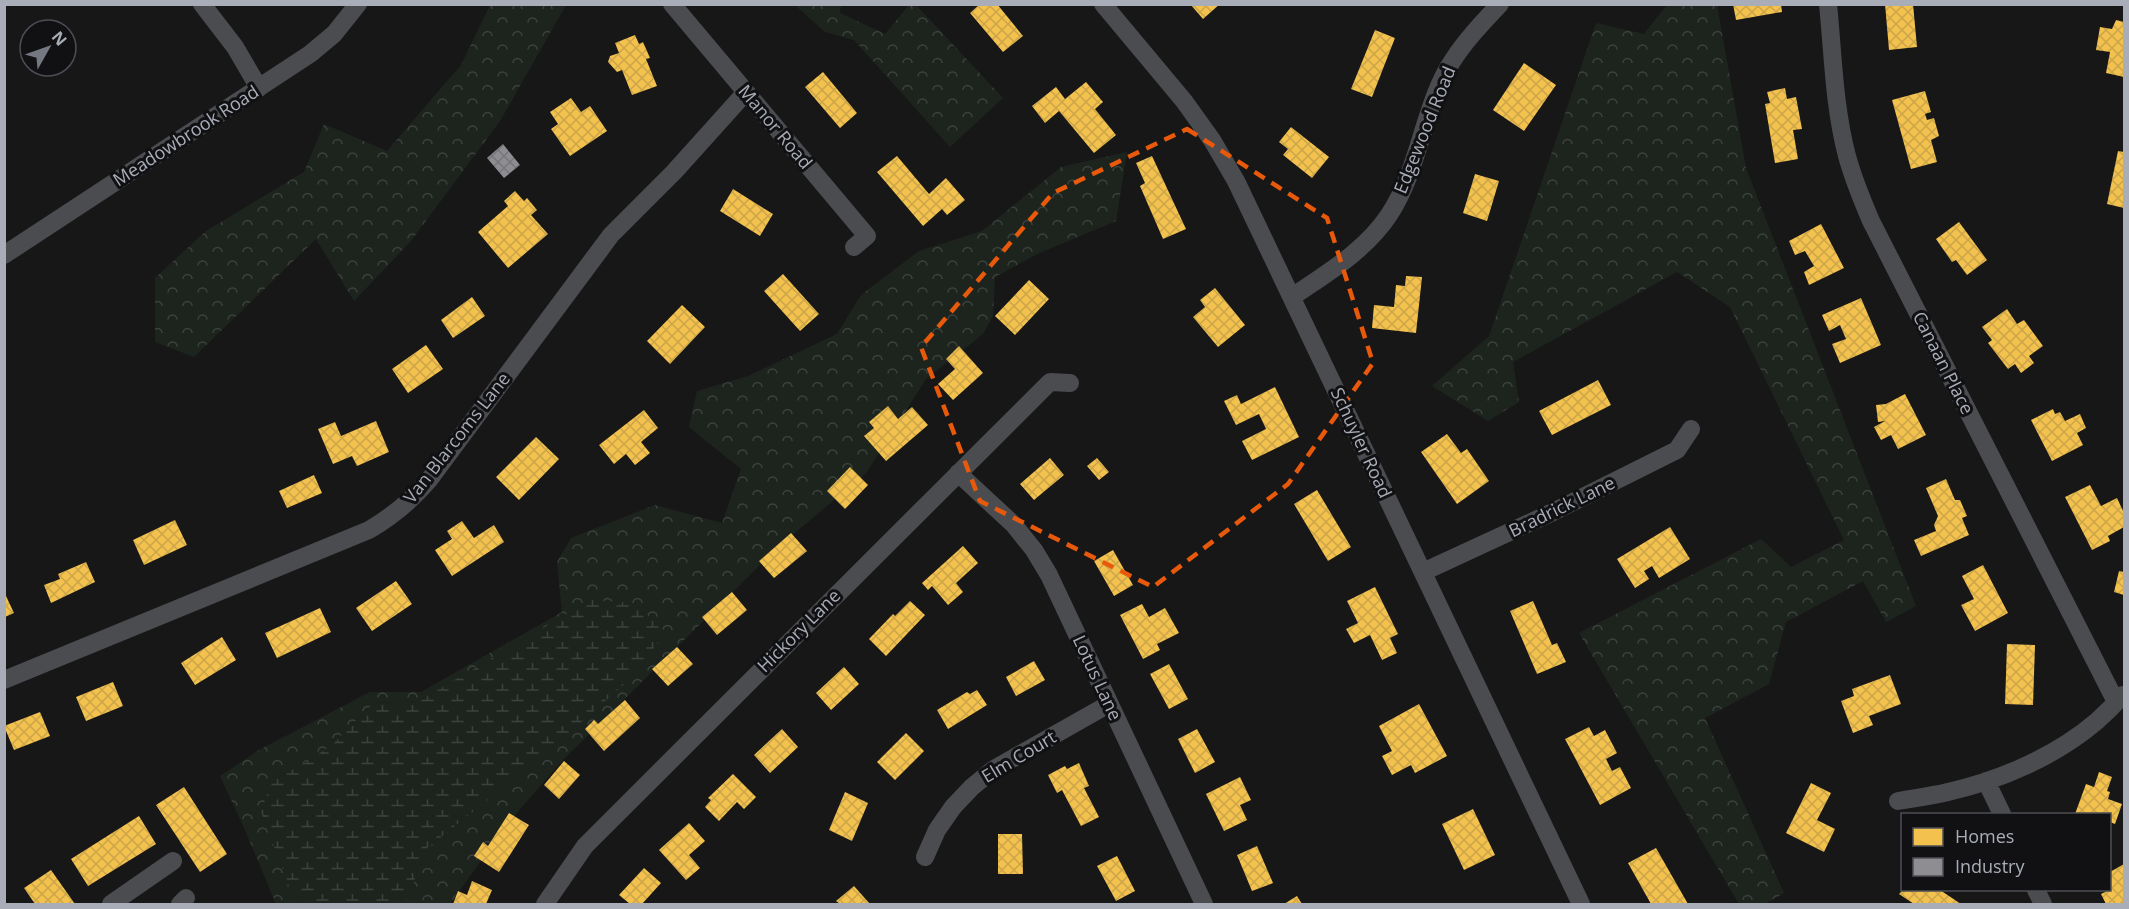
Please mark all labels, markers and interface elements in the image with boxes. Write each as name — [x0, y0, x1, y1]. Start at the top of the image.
north arrow — [18, 18, 78, 78]
text: N — [47, 26, 72, 50]
street label: Edgewood Road — [1388, 62, 1461, 197]
street label: Meadowbrook Road — [108, 79, 263, 191]
street label: Manor Road — [733, 79, 818, 174]
street label: Canaan Place — [1908, 307, 1980, 418]
street label: Van Blarcoms Lane — [398, 367, 515, 508]
street label: Schuyler Road — [1326, 383, 1398, 502]
street label: Bradrick Lane — [1505, 470, 1619, 542]
street label: Hickory Lane — [752, 584, 845, 677]
street label: Lotus Lane — [1068, 631, 1128, 724]
street label: Elm Court — [977, 725, 1060, 788]
legend — [1901, 813, 2111, 891]
text: Homes — [1955, 824, 2014, 848]
text: Industry — [1955, 854, 2025, 878]

